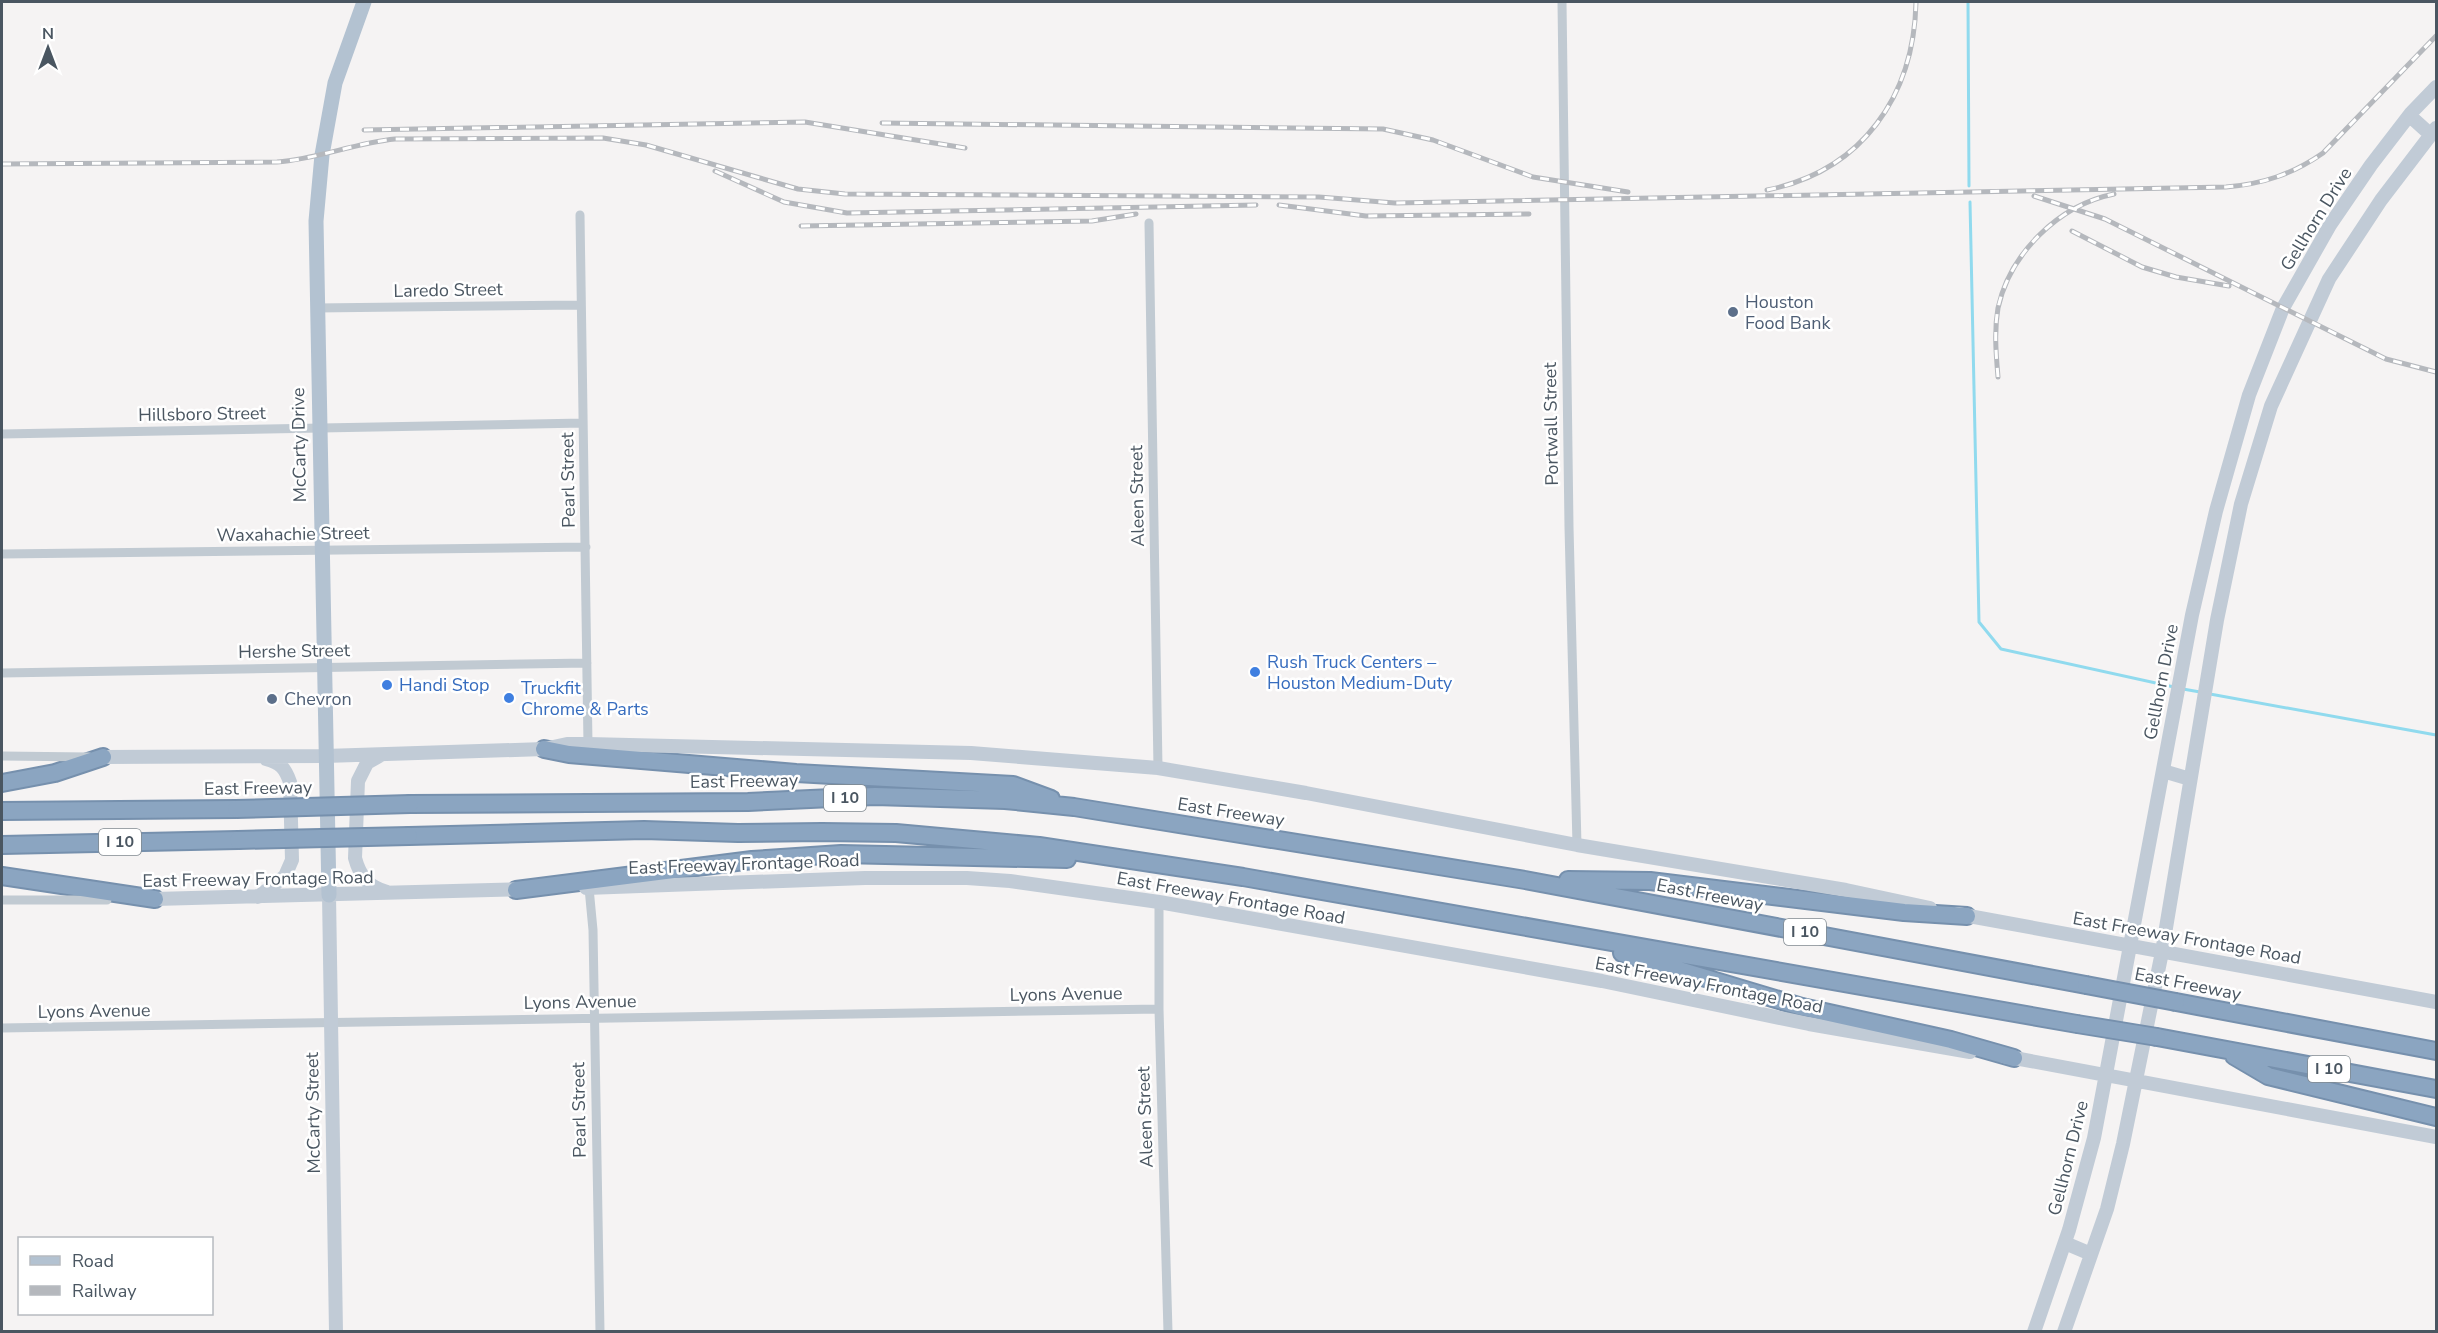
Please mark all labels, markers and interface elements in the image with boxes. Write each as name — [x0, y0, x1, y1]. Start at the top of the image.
north arrow — [18, 18, 78, 78]
text: N — [42, 23, 54, 45]
street label: Gellhorn Drive — [2275, 163, 2357, 275]
street label: Laredo Street — [393, 277, 504, 303]
place label: Houston Food Bank — [1745, 290, 1832, 335]
marker: Houston Food Bank — [1726, 305, 1740, 319]
street label: Portwall Street — [1538, 361, 1564, 486]
street label: McCarty Drive — [286, 387, 312, 503]
street label: Hillsboro Street — [138, 401, 267, 427]
street label: Pearl Street — [555, 431, 581, 528]
street label: Aleen Street — [1124, 444, 1150, 547]
street label: Waxahachie Street — [216, 521, 370, 547]
street label: Gellhorn Drive — [2138, 622, 2184, 742]
street label: Hershe Street — [238, 638, 351, 664]
place label: Rush Truck Centers – Houston Medium-Duty — [1267, 650, 1453, 695]
marker: Rush Truck Centers – Houston Medium-Duty — [1248, 665, 1262, 679]
place label: Handi Stop — [399, 673, 490, 697]
place label: Truckfit Chrome & Parts — [521, 676, 649, 721]
marker: Handi Stop — [380, 678, 394, 692]
place label: Chevron — [284, 687, 352, 711]
marker: Truckfit Chrome & Parts — [502, 691, 516, 705]
marker: Chevron — [265, 692, 279, 706]
street label: East Freeway — [690, 768, 799, 794]
street label: East Freeway — [204, 775, 313, 801]
road number: I 10 — [824, 785, 866, 811]
street label: East Freeway — [1176, 792, 1287, 832]
road number: I 10 — [99, 829, 141, 855]
street label: East Freeway Frontage Road — [628, 848, 860, 880]
street label: East Freeway Frontage Road — [142, 865, 374, 893]
street label: East Freeway Frontage Road — [1115, 866, 1347, 930]
street label: East Freeway — [1655, 873, 1766, 917]
street label: East Freeway Frontage Road — [2071, 906, 2303, 970]
road number: I 10 — [1784, 919, 1826, 945]
street label: East Freeway Frontage Road — [1593, 951, 1825, 1019]
street label: East Freeway — [2133, 962, 2244, 1006]
street label: Lyons Avenue — [1009, 981, 1123, 1007]
street label: Lyons Avenue — [523, 989, 637, 1015]
street label: Lyons Avenue — [37, 998, 151, 1024]
street label: McCarty Street — [300, 1051, 326, 1174]
road number: I 10 — [2308, 1056, 2350, 1082]
street label: Pearl Street — [566, 1061, 592, 1158]
street label: Aleen Street — [1131, 1065, 1159, 1168]
street label: Gellhorn Drive — [2042, 1098, 2094, 1218]
legend — [18, 1237, 213, 1315]
text: Road — [72, 1249, 114, 1273]
text: Railway — [72, 1279, 137, 1303]

